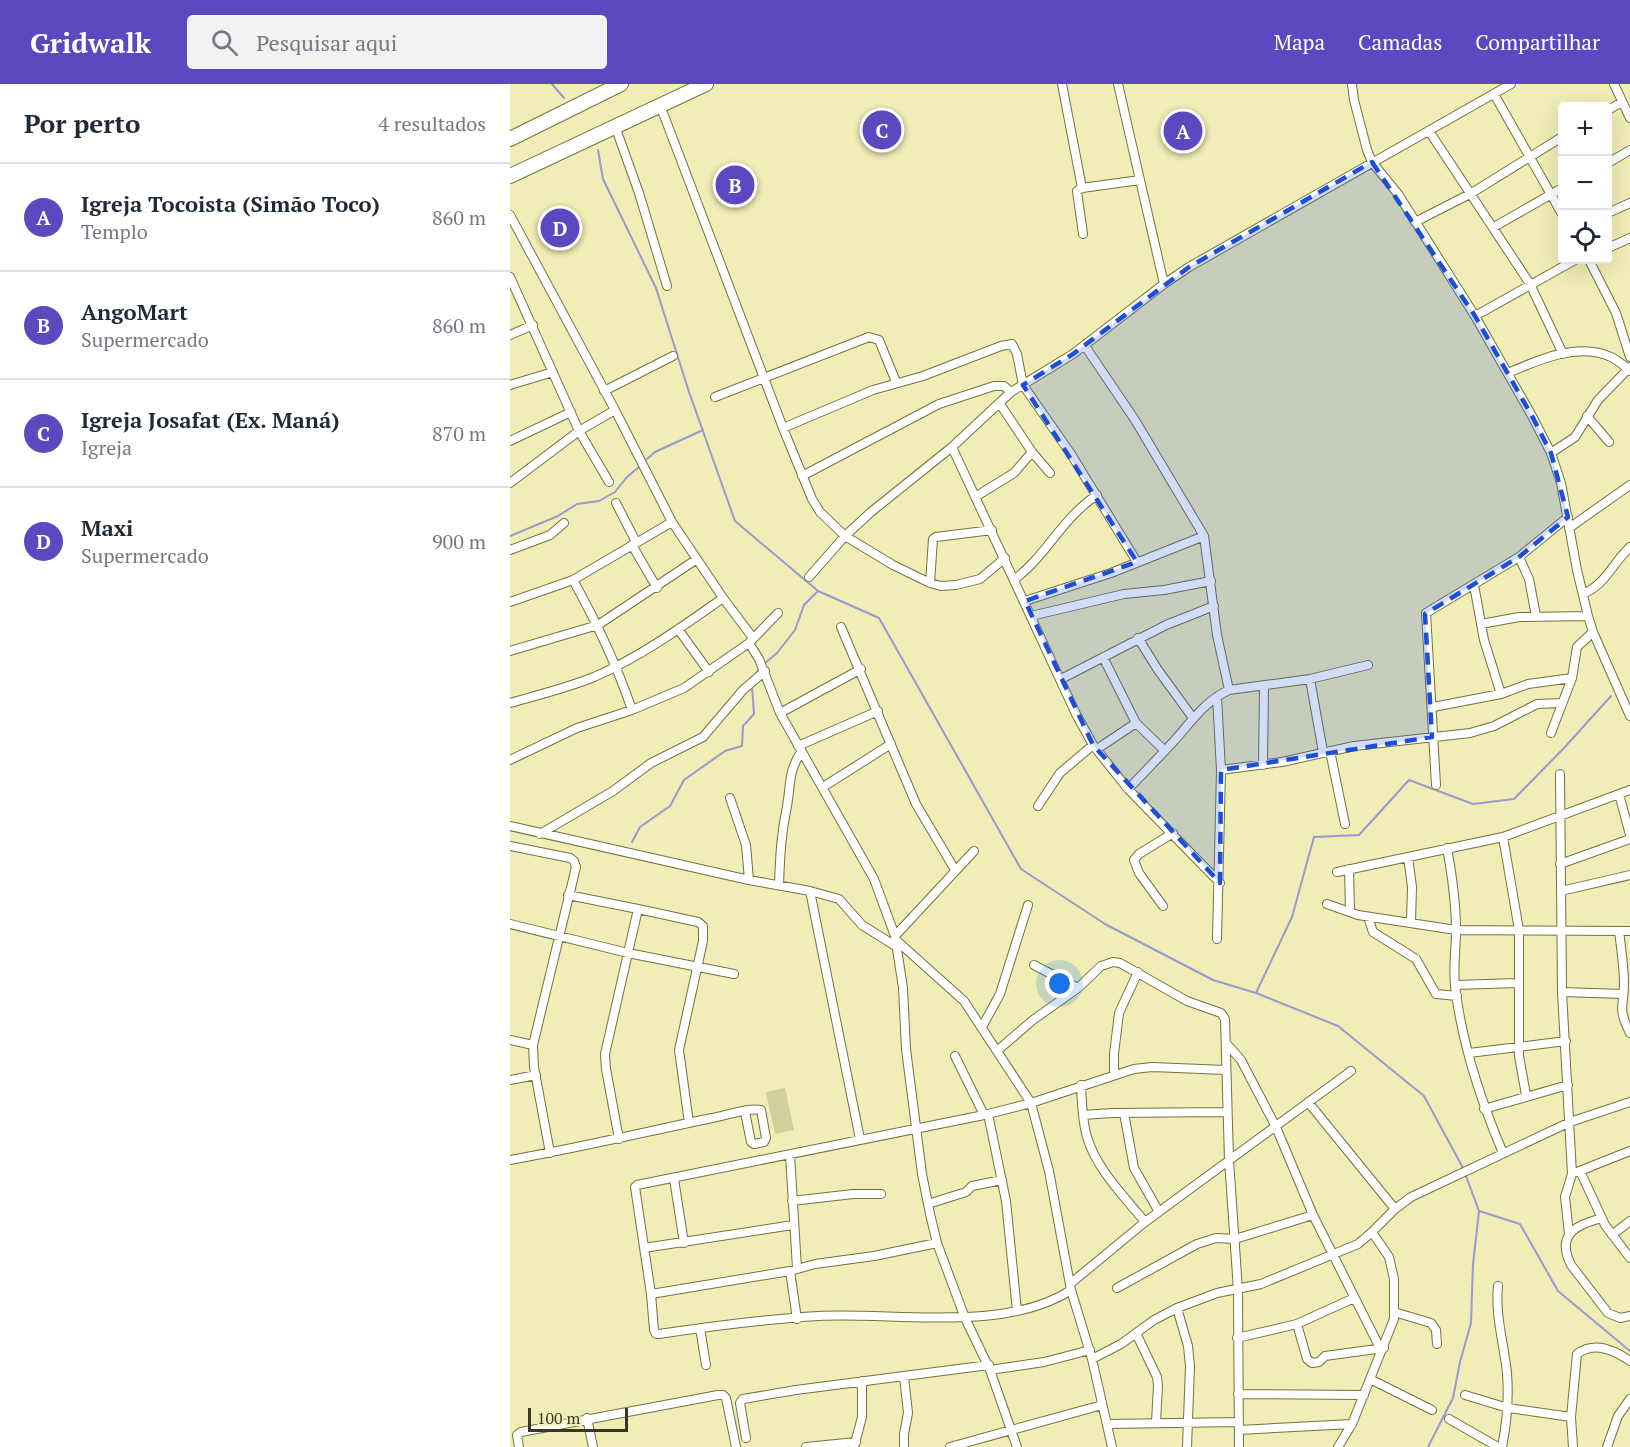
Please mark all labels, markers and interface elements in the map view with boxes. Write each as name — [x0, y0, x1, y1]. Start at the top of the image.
search box — [187, 15, 607, 69]
text: Gridwalk — [30, 24, 151, 61]
icon: search — [208, 26, 241, 59]
text: Pesquisar aqui — [256, 28, 397, 57]
text: Mapa — [1274, 28, 1325, 56]
text: Camadas — [1358, 28, 1442, 56]
text: Compartilhar — [1475, 28, 1600, 56]
map controls — [1558, 102, 1612, 264]
button: + — [1558, 102, 1612, 156]
text: Por perto — [24, 106, 140, 140]
pin: C — [862, 108, 902, 152]
pin: A — [1164, 108, 1202, 154]
text: 4 resultados — [378, 110, 486, 137]
button: − — [1558, 156, 1612, 210]
pin: B — [716, 162, 754, 208]
text: Igreja Tocoista (Simão Toco) — [81, 189, 380, 218]
text: A — [36, 204, 51, 231]
text: 860 m — [432, 204, 486, 231]
pin: D — [541, 206, 580, 250]
button: locate — [1558, 210, 1612, 264]
text: Templo — [81, 218, 148, 245]
text: AngoMart — [81, 297, 188, 326]
text: B — [37, 312, 50, 339]
text: 860 m — [432, 312, 486, 339]
text: Supermercado — [81, 326, 209, 353]
text: Igreja Josafat (Ex. Maná) — [81, 405, 339, 434]
text: C — [37, 420, 50, 447]
text: 870 m — [432, 420, 486, 447]
text: Igreja — [81, 434, 132, 461]
text: Maxi — [81, 513, 133, 542]
text: D — [36, 528, 51, 555]
text: 900 m — [432, 528, 486, 555]
text: Supermercado — [81, 542, 209, 569]
your location — [1045, 969, 1074, 998]
scale bar — [528, 1405, 628, 1432]
text: 100 m — [537, 1407, 580, 1429]

